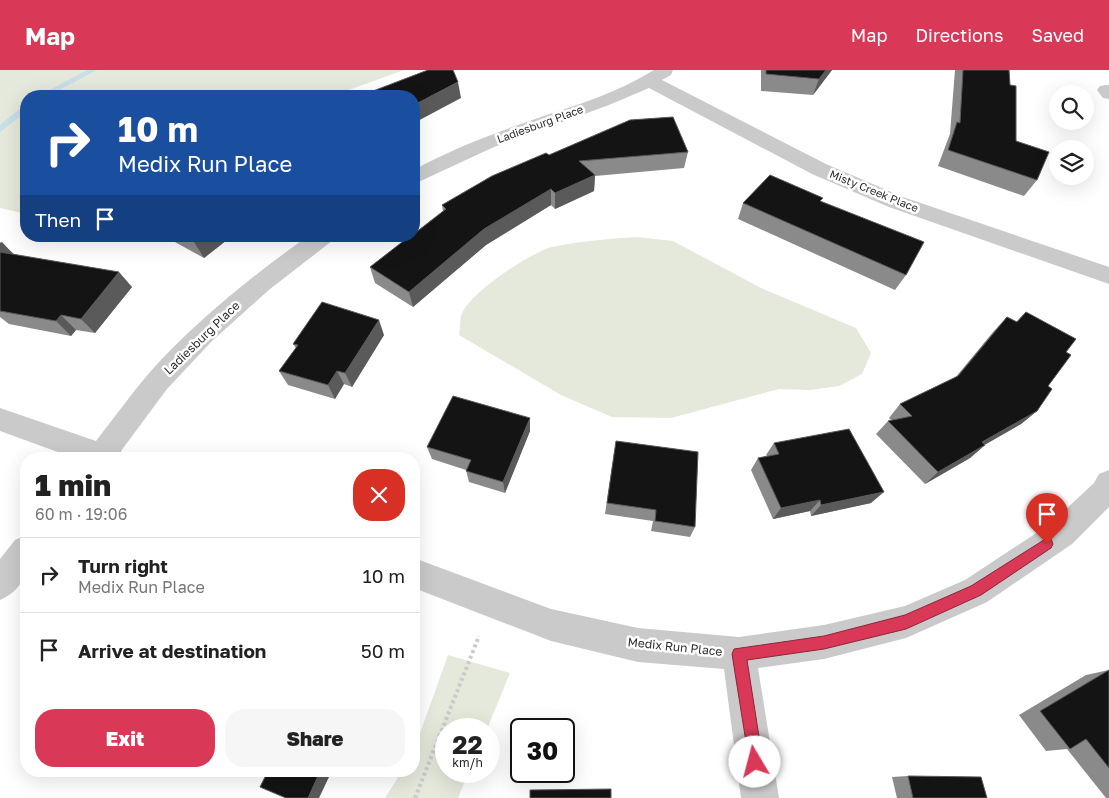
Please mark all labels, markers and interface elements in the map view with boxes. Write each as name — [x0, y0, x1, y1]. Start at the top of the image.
text: Map — [25, 21, 75, 50]
text: Map — [851, 24, 887, 46]
text: Directions — [915, 24, 1003, 46]
text: Saved — [1031, 24, 1084, 46]
map controls — [1049, 85, 1094, 185]
button: search — [1049, 85, 1094, 130]
street label: Ladiesburg Place — [495, 102, 585, 145]
text: 10 m — [118, 108, 198, 150]
icon: right — [35, 110, 100, 175]
button: layers — [1049, 140, 1094, 185]
text: Medix Run Place — [118, 150, 292, 177]
street label: Misty Creek Place — [828, 167, 920, 214]
icon: arrive — [91, 205, 119, 233]
text: Then — [35, 208, 81, 231]
street label: Ladiesburg Place — [161, 298, 243, 377]
text: 1 min — [35, 467, 111, 503]
button: close — [353, 469, 405, 521]
pin — [1026, 493, 1068, 544]
icon: arrive — [1033, 500, 1061, 528]
text: 60 m · 19:06 — [35, 504, 127, 524]
text: Turn right — [78, 554, 168, 577]
icon: right — [35, 561, 63, 589]
text: 10 m — [362, 564, 405, 587]
text: Medix Run Place — [78, 577, 205, 597]
street label: Medix Run Place — [627, 634, 723, 659]
icon: arrive — [35, 636, 63, 664]
text: Arrive at destination — [78, 639, 266, 662]
text: 50 m — [361, 639, 405, 662]
button: Exit — [35, 709, 215, 767]
button: Share — [225, 709, 405, 767]
speed limit sign: 30 — [510, 718, 575, 783]
text: 22 — [452, 729, 483, 760]
position arrow — [728, 735, 780, 787]
text: km/h — [452, 755, 483, 770]

